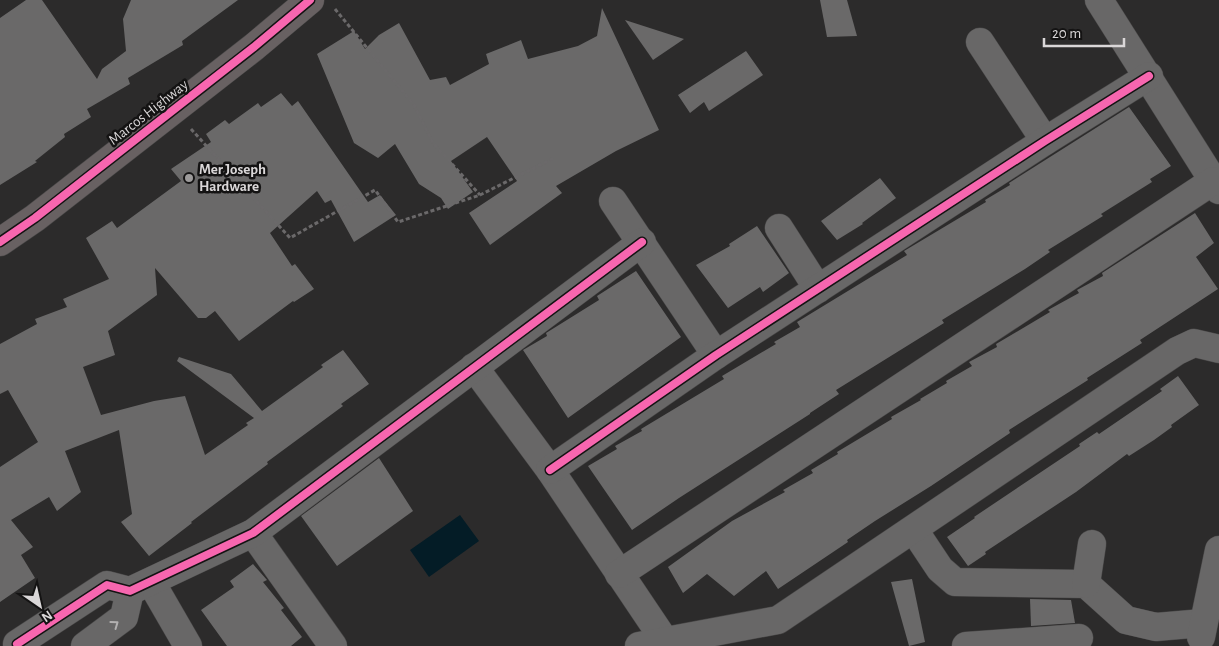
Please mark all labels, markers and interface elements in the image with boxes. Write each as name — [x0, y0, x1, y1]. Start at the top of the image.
scale bar — [1044, 15, 1124, 47]
text: 20 m — [1052, 26, 1081, 41]
street label: Marcos Highway — [106, 77, 191, 148]
place label: Mer Joseph Hardware — [199, 162, 266, 194]
marker: Mer Joseph Hardware — [183, 172, 195, 184]
north arrow — [15, 581, 65, 631]
text: N — [39, 607, 55, 624]
one-way arrow — [109, 621, 119, 630]

